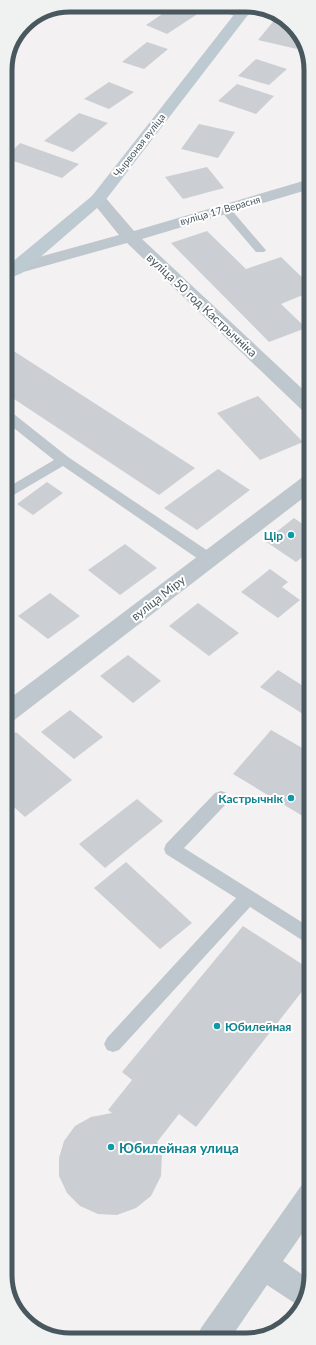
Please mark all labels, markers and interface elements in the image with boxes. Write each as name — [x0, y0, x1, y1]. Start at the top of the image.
street label: Чырвоная вуліца — [111, 111, 167, 179]
street label: вуліца 17 Верасня — [178, 193, 262, 227]
street label: вуліца 50 год Кастрычніка — [144, 250, 260, 360]
place label: Цір — [264, 528, 283, 543]
marker: Цір — [286, 530, 296, 540]
street label: вуліца Міру — [128, 572, 189, 624]
place label: Кастрычнік — [218, 791, 283, 806]
marker: Кастрычнік — [286, 793, 296, 803]
place label: Юбилейная — [225, 1019, 291, 1034]
marker: Юбилейная — [212, 1021, 222, 1031]
place label: Юбилейная улица — [119, 1139, 239, 1156]
marker: Юбилейная улица — [106, 1142, 116, 1152]

